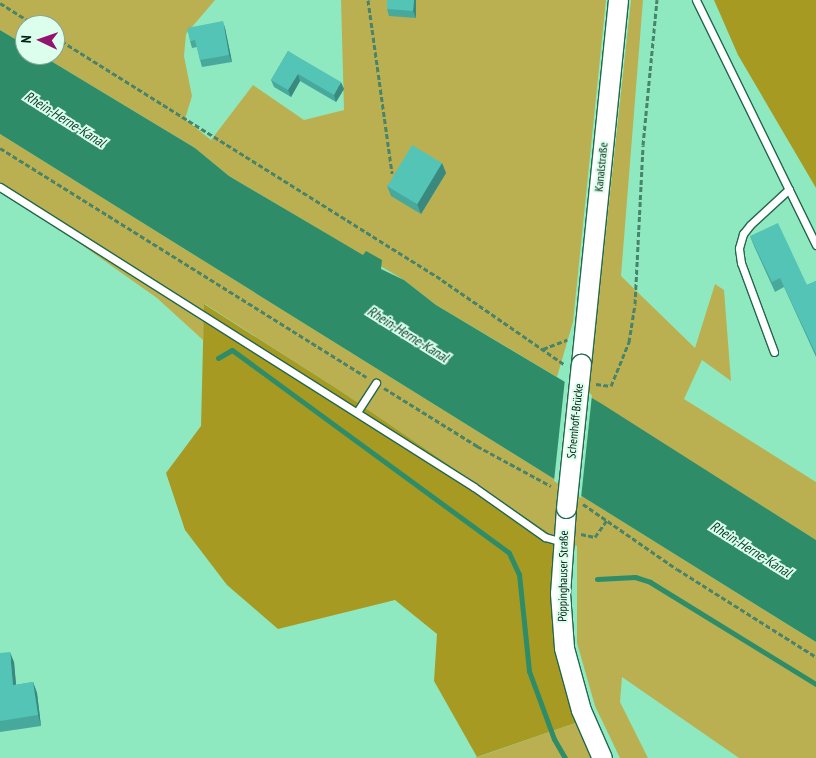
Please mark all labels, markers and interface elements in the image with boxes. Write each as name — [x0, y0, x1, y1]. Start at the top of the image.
north arrow — [15, 15, 65, 65]
text: N — [17, 35, 35, 44]
water label: Rhein-Herne-Kanal — [21, 87, 109, 151]
street label: Kanalstraße — [591, 142, 611, 192]
water label: Rhein-Herne-Kanal — [364, 302, 452, 366]
street label: Schemhoff-Brücke — [564, 383, 586, 459]
water label: Rhein-Herne-Kanal — [707, 517, 795, 581]
street label: Pöppinghauser Straße — [555, 530, 571, 622]

